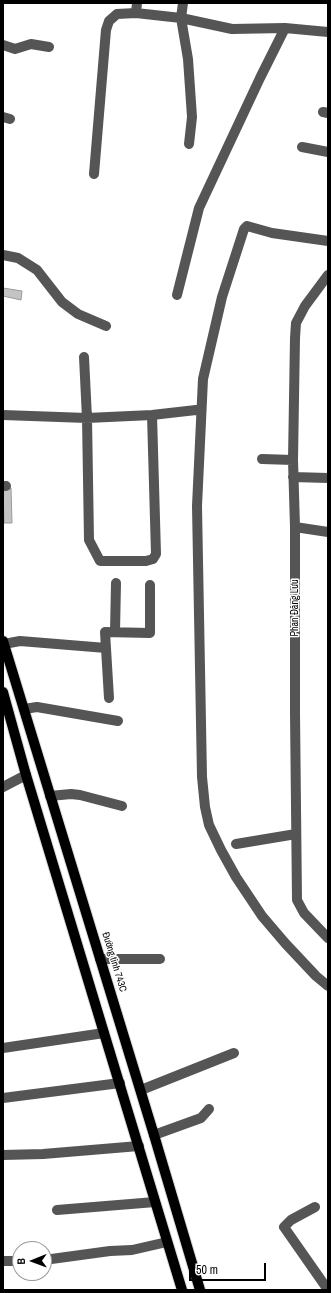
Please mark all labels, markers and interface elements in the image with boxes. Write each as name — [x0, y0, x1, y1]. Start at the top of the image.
street label: Phan Đăng Lưu — [289, 580, 301, 636]
street label: Đường tỉnh 743C — [99, 931, 129, 993]
north arrow — [12, 1241, 52, 1281]
scale bar — [191, 1255, 268, 1281]
text: B — [14, 1258, 28, 1265]
text: 50 m — [196, 1262, 218, 1278]

